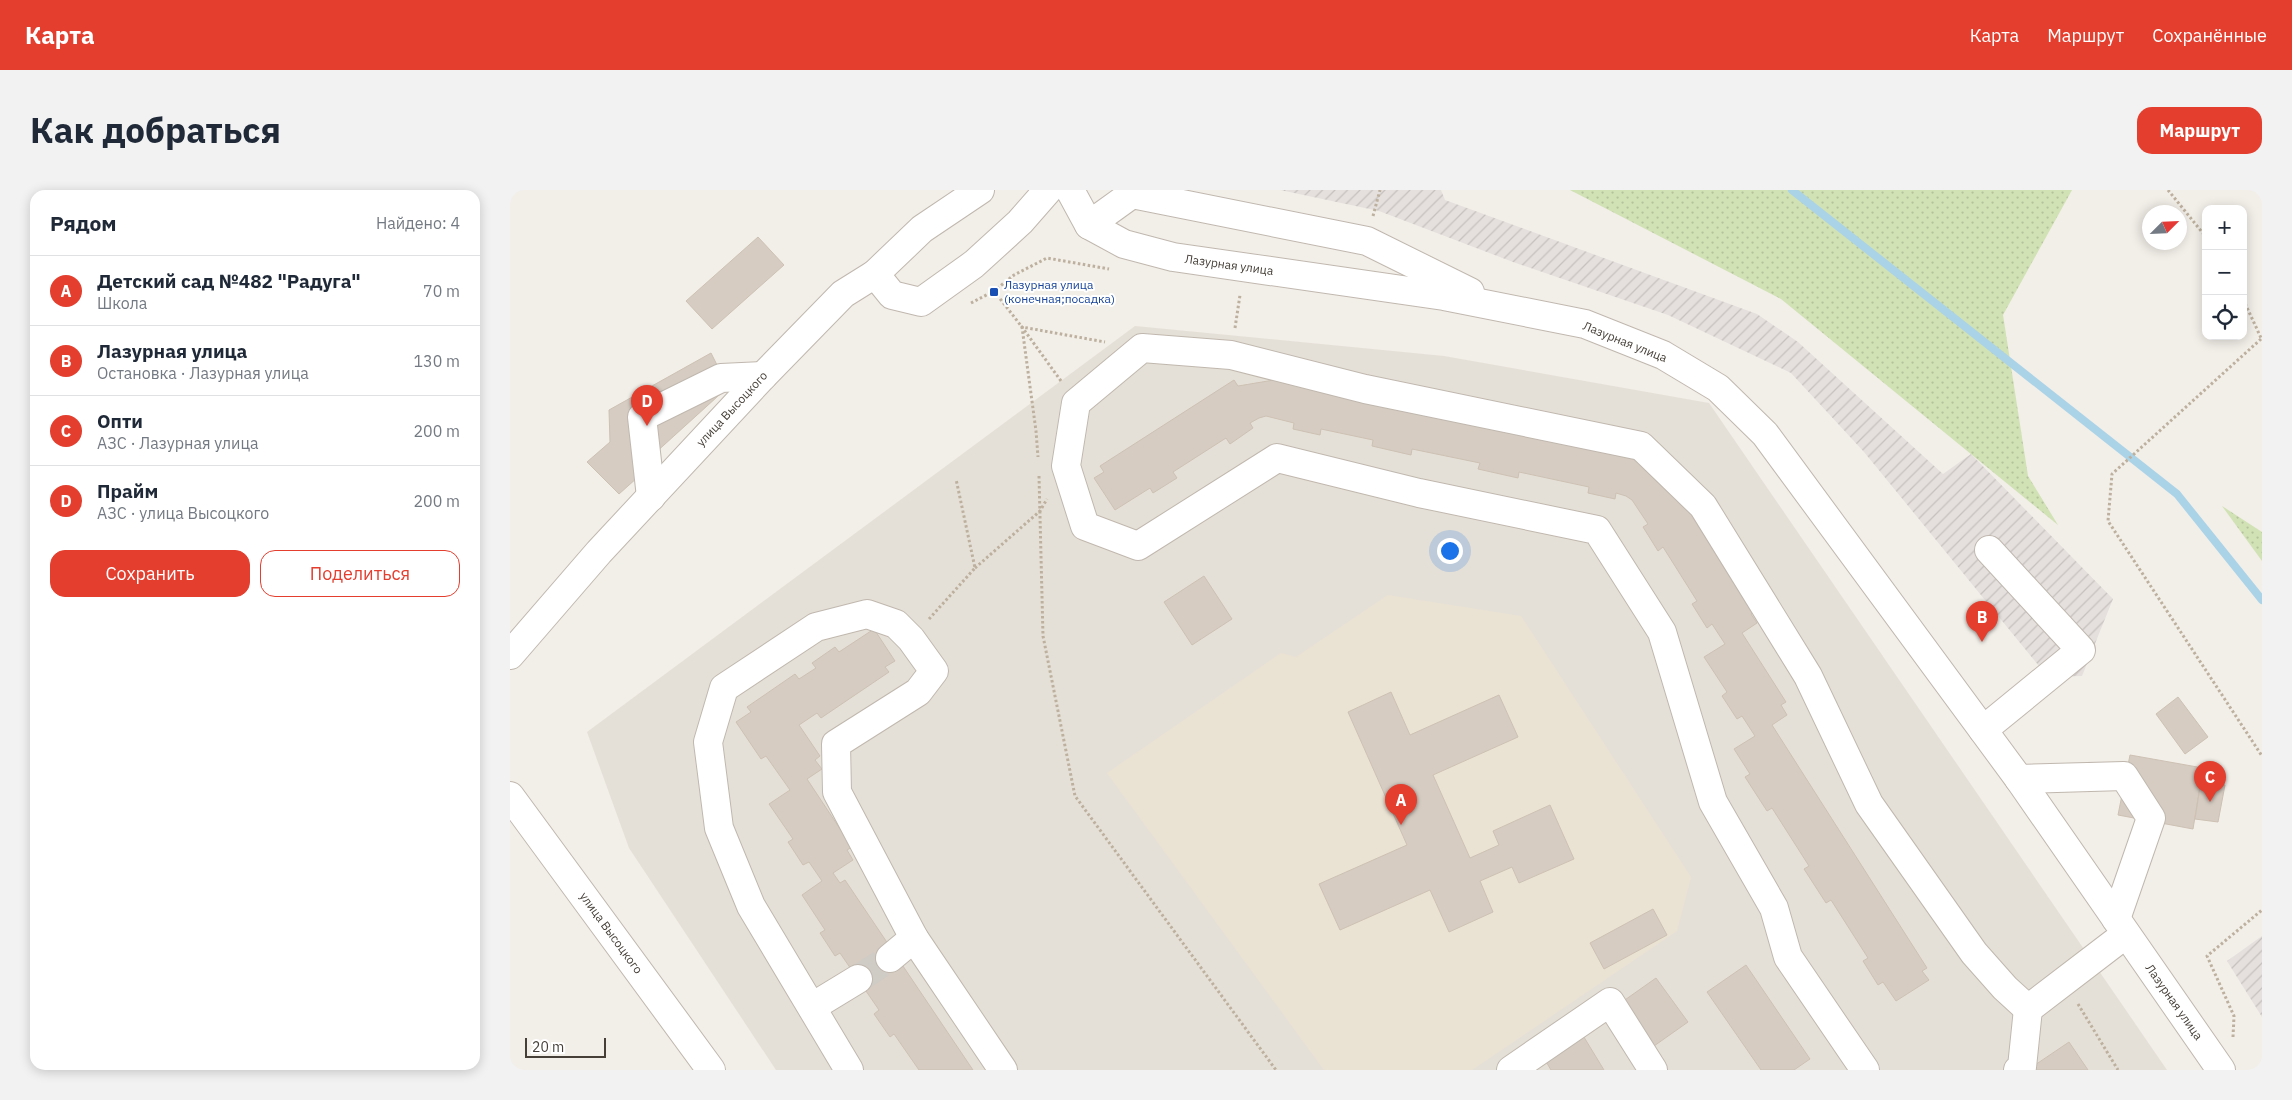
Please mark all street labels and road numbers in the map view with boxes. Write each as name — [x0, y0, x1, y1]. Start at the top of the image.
street label: Лазурная улица — [1184, 251, 1275, 278]
street label: Лазурная улица — [1581, 318, 1670, 365]
street label: улица Высоцкого — [693, 368, 770, 449]
street label: улица Высоцкого — [577, 889, 646, 977]
street label: Лазурная улица — [2143, 961, 2207, 1043]

